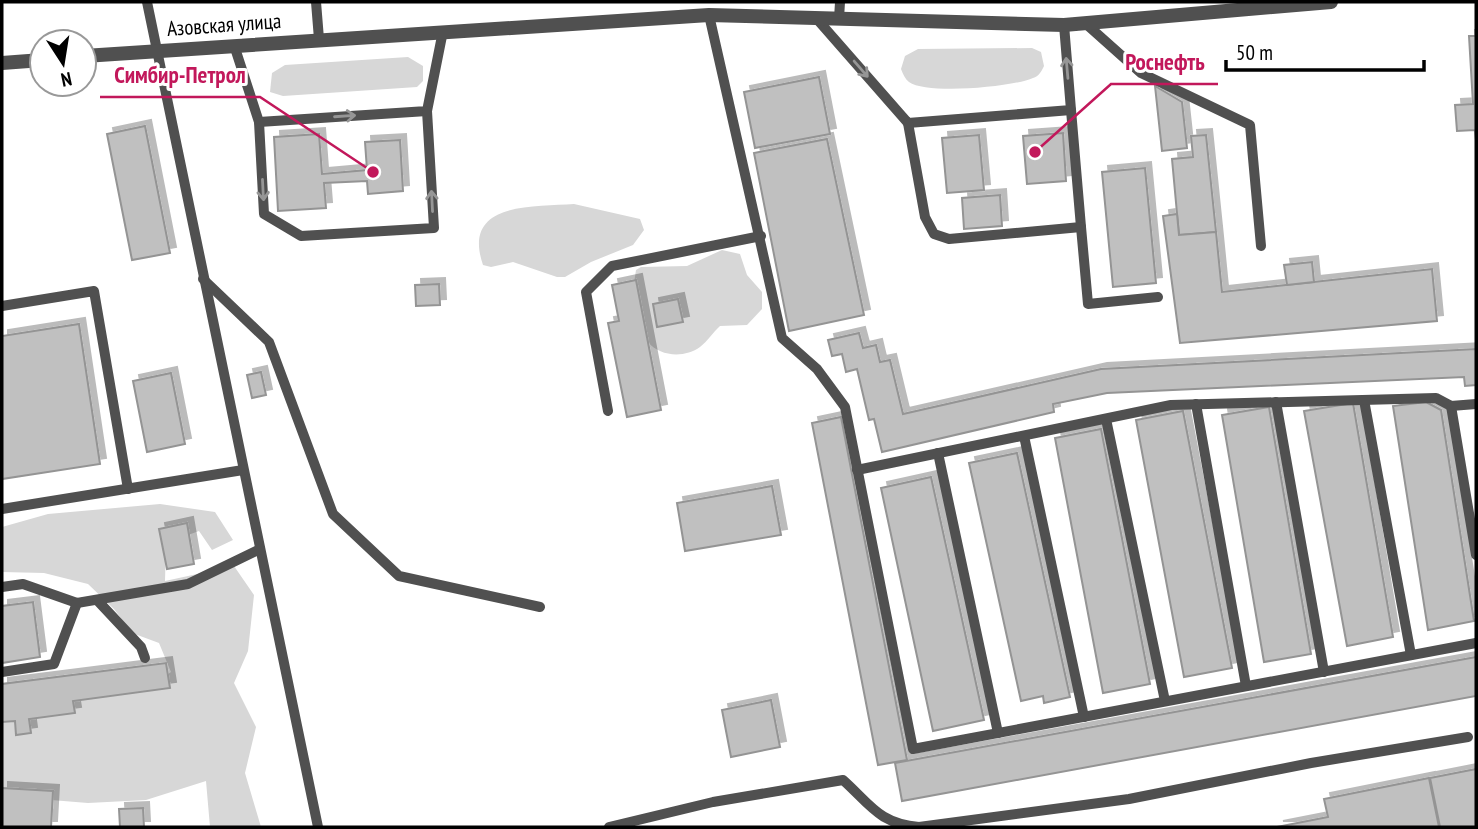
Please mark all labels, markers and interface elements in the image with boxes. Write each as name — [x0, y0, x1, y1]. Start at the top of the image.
street label: Азовская улица — [166, 7, 282, 42]
north arrow — [28, 28, 98, 98]
scale bar — [1226, 28, 1424, 72]
text: 50 m — [1236, 39, 1273, 66]
callout: Роснефть — [1111, 40, 1218, 84]
text: Роснефть — [1125, 47, 1205, 76]
callout: Симбир-Петрол — [100, 53, 260, 97]
one-way arrow — [1061, 57, 1074, 80]
text: Симбир-Петрол — [114, 60, 246, 89]
one-way arrow — [853, 60, 869, 78]
text: N — [59, 67, 74, 92]
one-way arrow — [333, 109, 356, 122]
one-way arrow — [256, 178, 269, 201]
one-way arrow — [425, 190, 438, 213]

